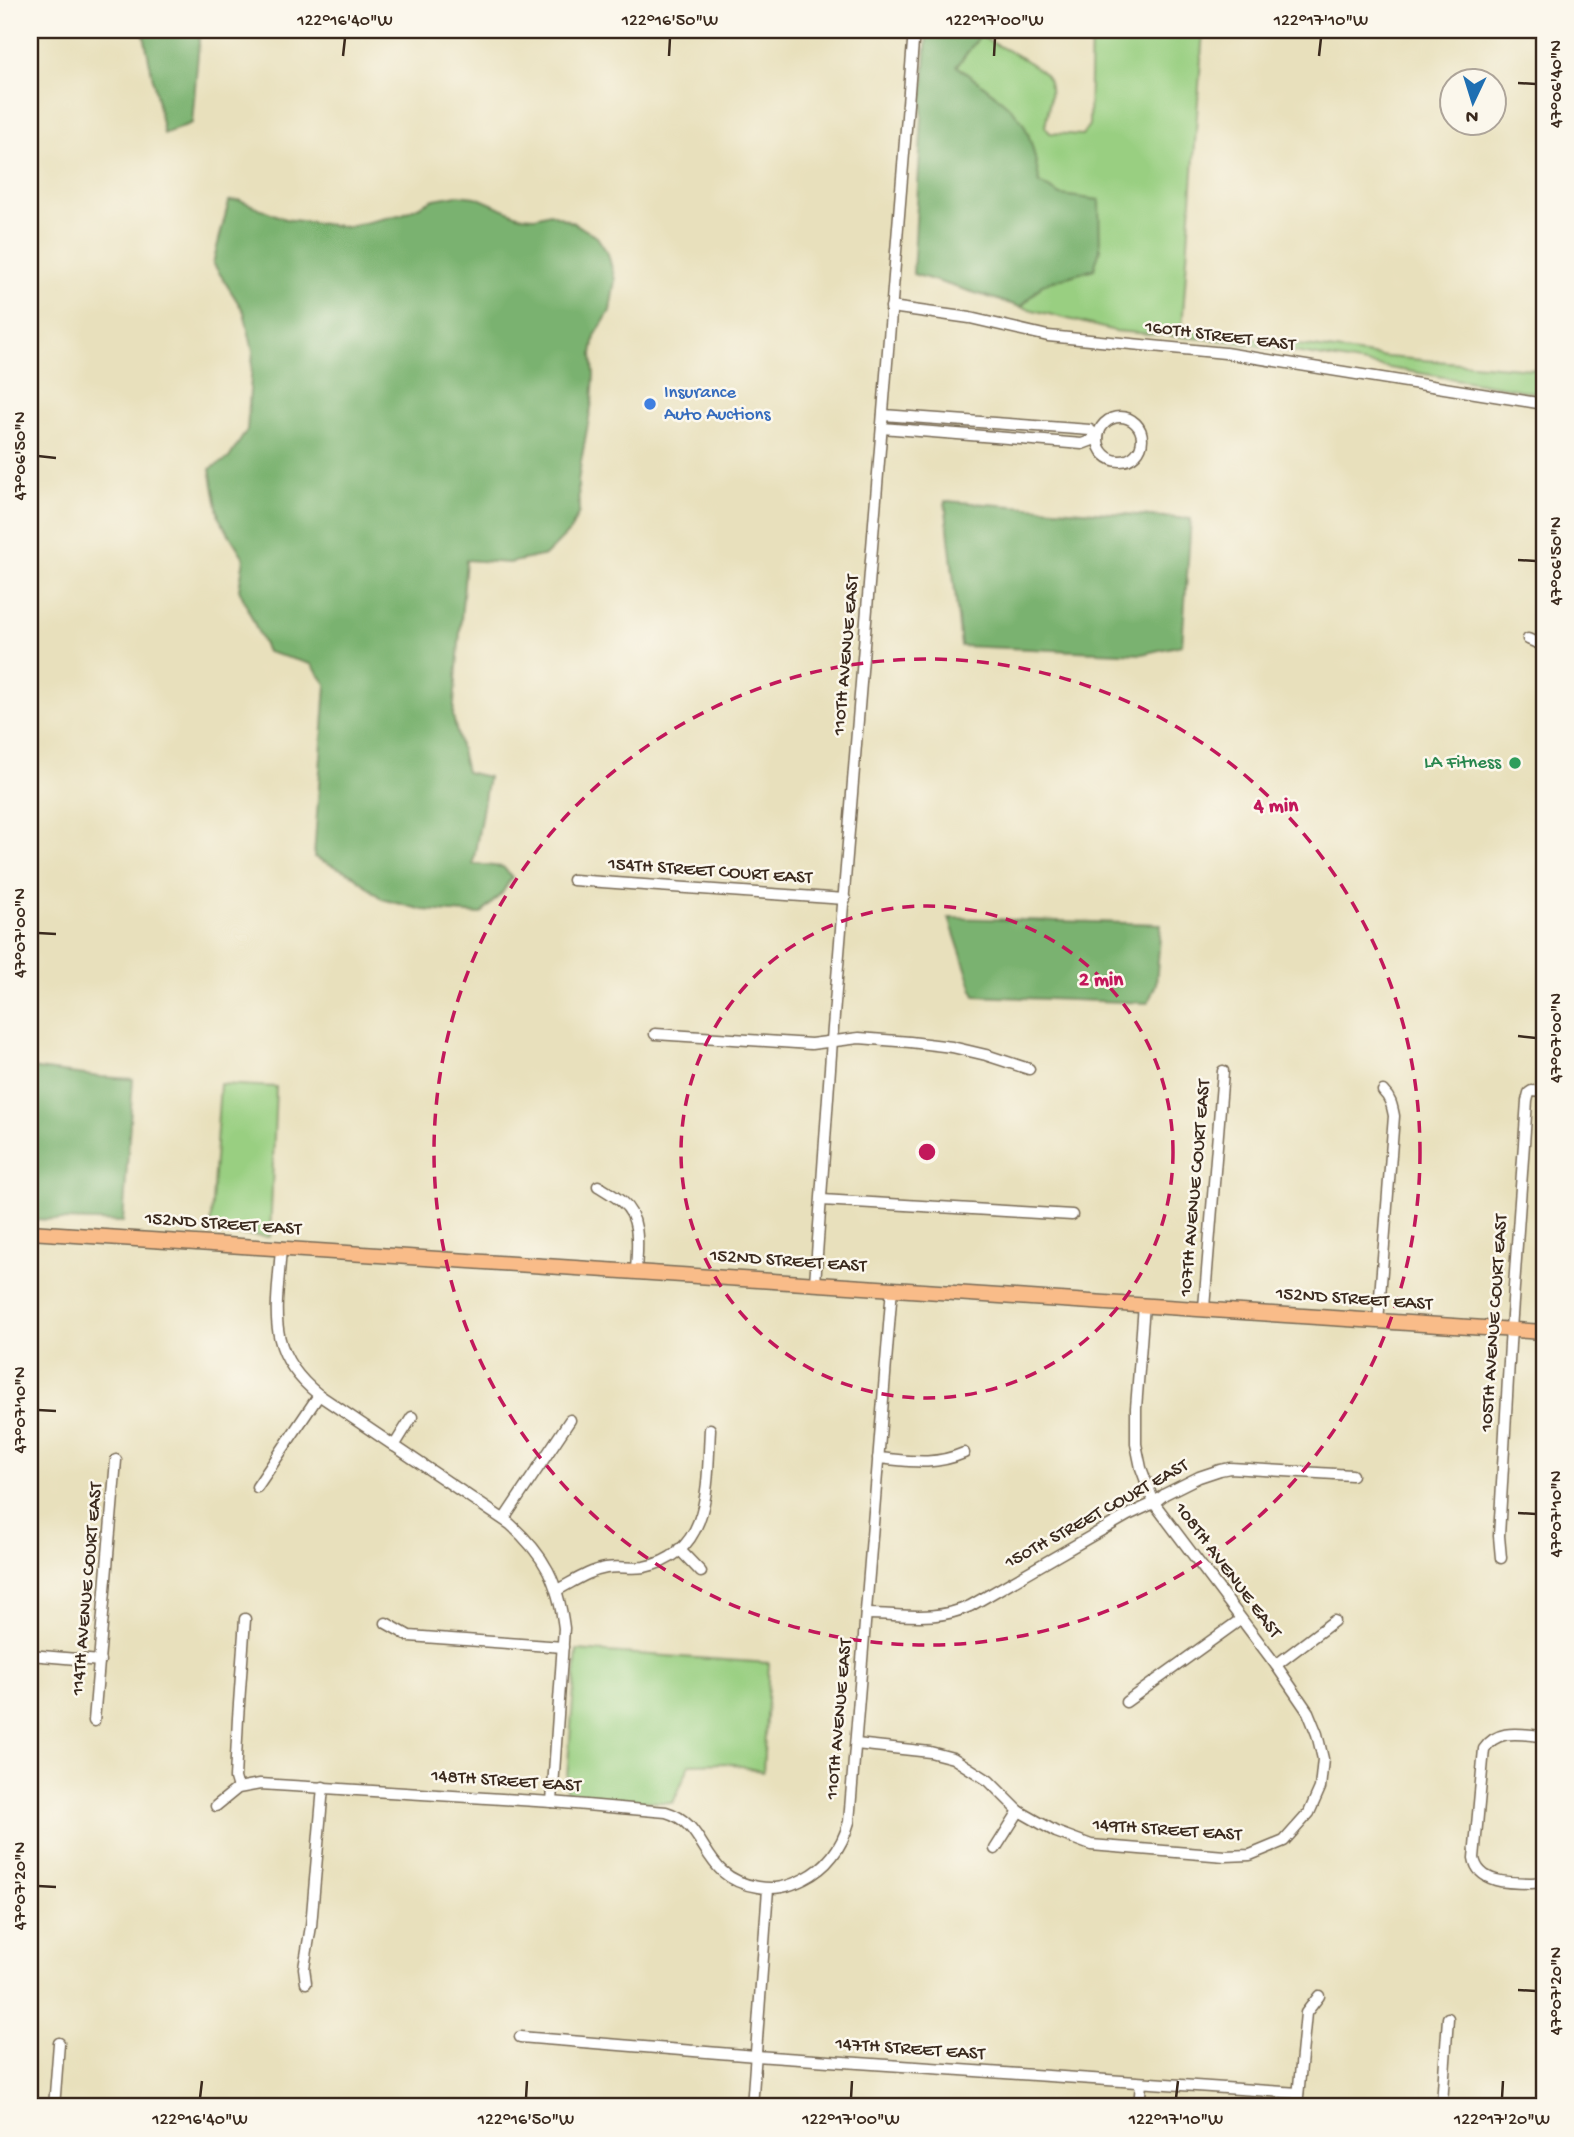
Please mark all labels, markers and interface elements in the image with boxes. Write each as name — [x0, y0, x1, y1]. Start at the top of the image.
text: 122°16'40"W — [296, 11, 393, 32]
text: 122°16'50"W — [621, 11, 718, 32]
text: 122°17'00"W — [945, 11, 1044, 32]
text: 122°17'10"W — [1273, 11, 1368, 32]
text: 47°06'40"N — [1547, 40, 1568, 128]
north arrow — [1438, 66, 1508, 136]
text: N — [1465, 104, 1479, 127]
street label: 160TH STREET EAST — [1142, 316, 1297, 358]
place label: Insurance Auto Auctions — [664, 382, 772, 427]
marker: Insurance Auto Auctions — [642, 396, 658, 412]
text: 47°06'50"N — [11, 412, 32, 500]
text: 47°06'50"N — [1547, 517, 1568, 605]
street label: 110TH AVENUE EAST — [828, 573, 866, 737]
place label: LA Fitness — [1424, 752, 1502, 775]
marker: LA Fitness — [1507, 755, 1523, 771]
text: 4 min — [1253, 795, 1299, 820]
street label: 154TH STREET COURT EAST — [606, 853, 813, 891]
text: 47°07'00"N — [11, 888, 32, 978]
text: 2 min — [1079, 969, 1124, 994]
text: 47°07'00"N — [1547, 993, 1568, 1083]
street label: 107TH AVENUE COURT EAST — [1175, 1078, 1217, 1299]
centre of rings — [915, 1140, 939, 1164]
street label: 152ND STREET EAST — [143, 1208, 303, 1242]
street label: 105TH AVENUE COURT EAST — [1476, 1213, 1514, 1434]
street label: 152ND STREET EAST — [708, 1245, 868, 1279]
street label: 152ND STREET EAST — [1274, 1283, 1434, 1317]
text: 47°07'10"N — [11, 1367, 32, 1453]
street label: 150TH STREET COURT EAST — [1000, 1455, 1193, 1576]
text: 47°07'10"N — [1547, 1471, 1568, 1557]
street label: 114TH AVENUE COURT EAST — [67, 1481, 109, 1698]
street label: 108TH AVENUE EAST — [1168, 1498, 1286, 1644]
street label: 110TH AVENUE EAST — [821, 1637, 859, 1801]
street label: 148TH STREET EAST — [429, 1765, 583, 1799]
street label: 149TH STREET EAST — [1091, 1814, 1243, 1848]
text: 47°07'20"N — [11, 1842, 32, 1930]
text: 47°07'20"N — [1547, 1947, 1568, 2035]
street label: 147TH STREET EAST — [833, 2033, 986, 2067]
text: 122°16'40"W — [151, 2110, 248, 2131]
text: 122°16'50"W — [477, 2110, 574, 2131]
text: 122°17'00"W — [801, 2110, 900, 2131]
text: 122°17'10"W — [1128, 2110, 1223, 2131]
text: 122°17'20"W — [1453, 2110, 1550, 2131]

